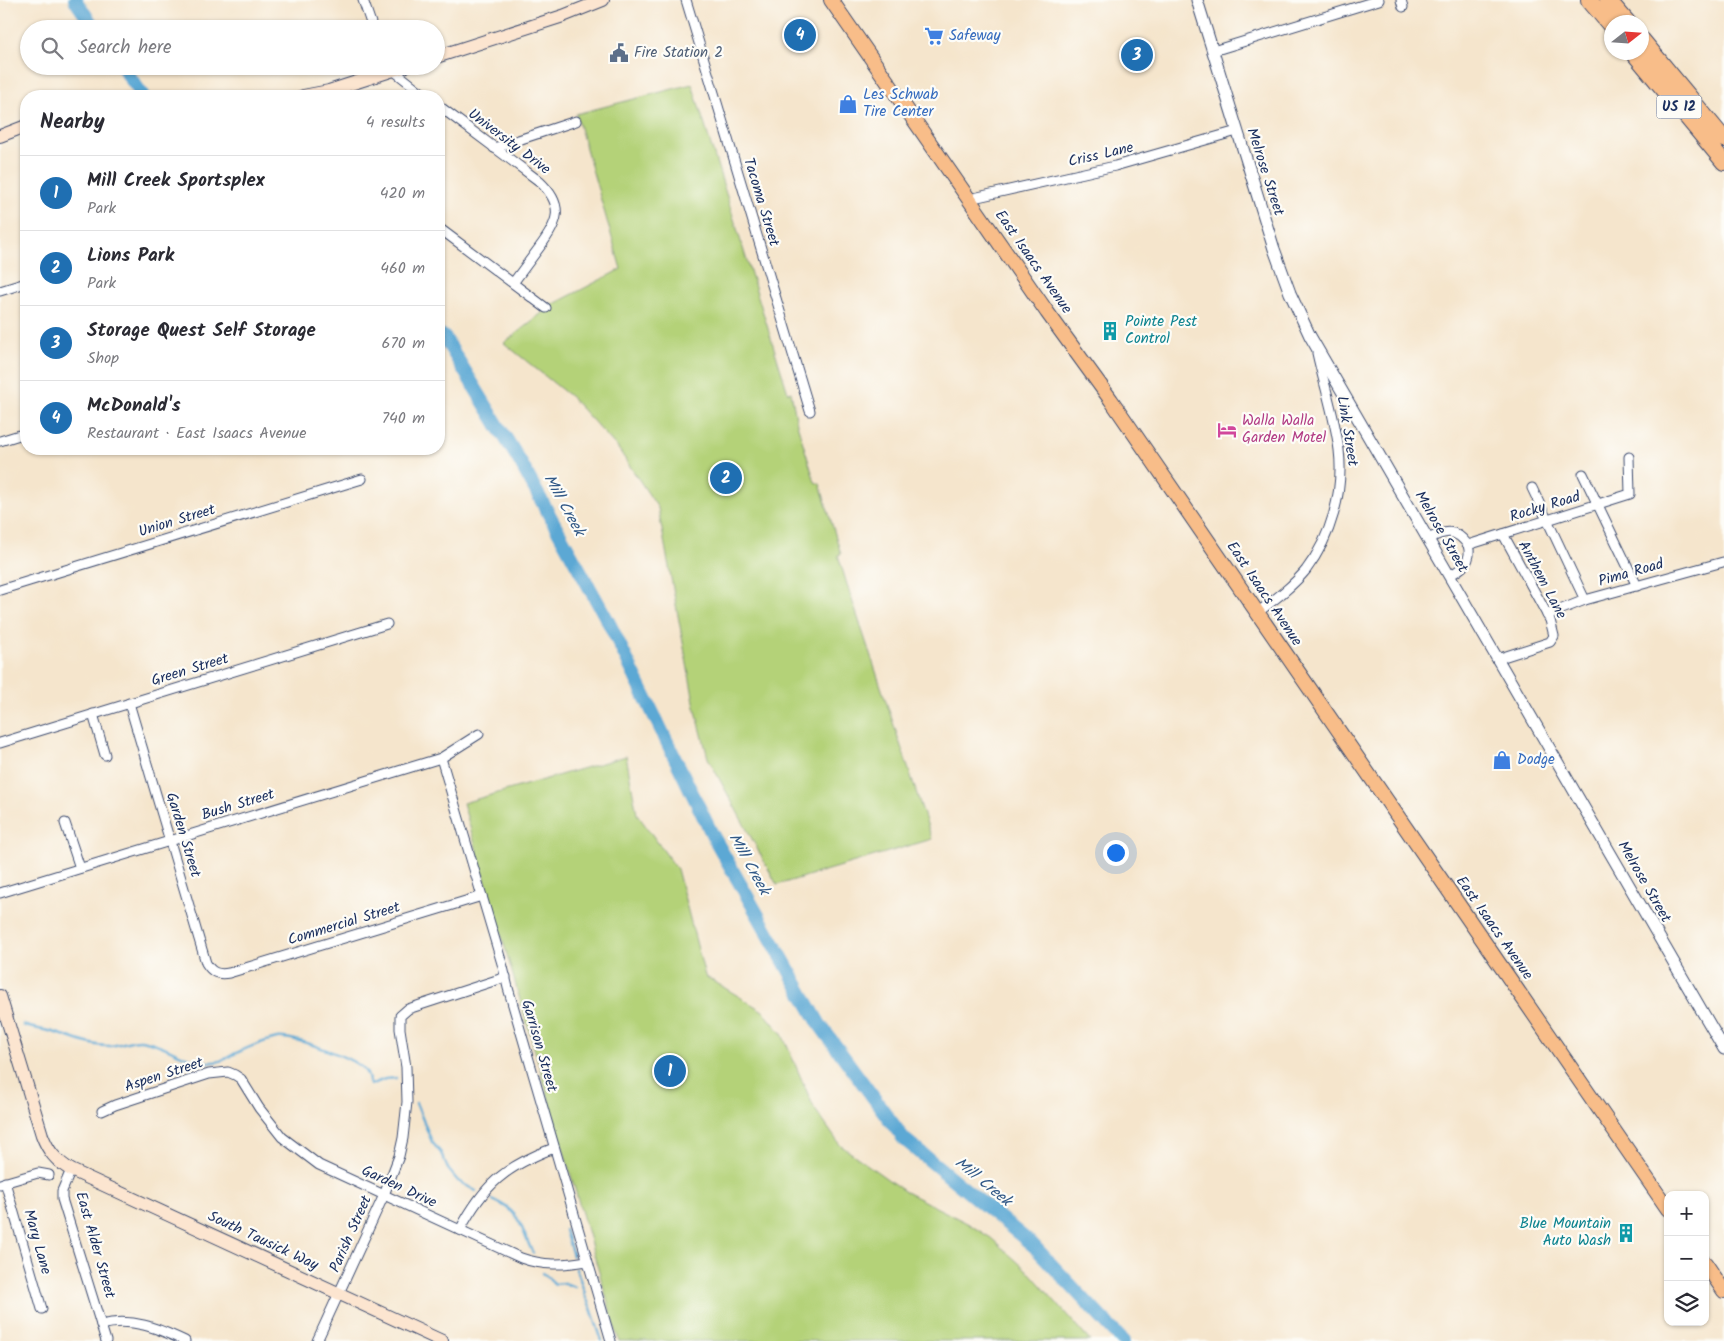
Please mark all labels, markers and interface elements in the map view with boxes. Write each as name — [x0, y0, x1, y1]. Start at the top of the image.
north arrow — [1604, 15, 1649, 60]
pin: 4 — [784, 16, 816, 54]
search box — [20, 20, 445, 75]
place label: Safeway — [949, 24, 1002, 48]
supermarket icon: Safeway — [923, 25, 945, 47]
text: Search here — [78, 33, 172, 63]
icon: search — [38, 34, 66, 62]
pin: 3 — [1121, 36, 1153, 74]
place label: Fire Station 2 — [634, 41, 723, 65]
public building icon: Fire Station 2 — [608, 42, 630, 64]
place label: Les Schwab Tire Center — [863, 83, 938, 124]
shop icon: Les Schwab Tire Center — [837, 93, 859, 115]
road number: US 12 — [1656, 95, 1702, 118]
street label: University Drive — [462, 103, 556, 181]
text: Nearby — [40, 106, 105, 139]
text: 4 results — [366, 110, 425, 135]
street label: Melrose Street — [1239, 125, 1291, 219]
street label: Criss Lane — [1066, 136, 1136, 174]
street label: Tacoma Street — [736, 155, 786, 249]
text: Mill Creek Sportsplex — [87, 166, 265, 196]
text: 1 — [54, 181, 58, 206]
text: 420 m — [380, 181, 425, 206]
text: Park — [87, 196, 116, 221]
street label: East Isaacs Avenue — [988, 205, 1078, 319]
text: Lions Park — [87, 241, 174, 271]
text: 2 — [51, 256, 61, 281]
text: 460 m — [380, 256, 425, 281]
text: Park — [87, 271, 116, 296]
place label: Pointe Pest Control — [1125, 310, 1197, 351]
text: Storage Quest Self Storage — [87, 316, 316, 346]
building icon: Pointe Pest Control — [1099, 320, 1121, 342]
text: 3 — [52, 331, 60, 356]
text: 670 m — [382, 331, 425, 356]
text: Shop — [87, 346, 119, 371]
text: McDonald's — [87, 391, 181, 421]
street label: Link Street — [1330, 394, 1364, 468]
text: 4 — [52, 406, 60, 431]
text: 740 m — [382, 406, 425, 431]
place label: Walla Walla Garden Motel — [1242, 409, 1327, 450]
hotel icon: Walla Walla Garden Motel — [1216, 419, 1238, 441]
text: Restaurant · East Isaacs Avenue — [87, 421, 306, 446]
pin: 2 — [710, 459, 742, 497]
water label: Mill Creek — [537, 469, 592, 543]
street label: Rocky Road — [1507, 485, 1584, 529]
street label: Melrose Street — [1408, 487, 1474, 578]
street label: Union Street — [136, 498, 219, 544]
street label: East Isaacs Avenue — [1220, 537, 1308, 652]
street label: Anthem Lane — [1511, 537, 1573, 624]
street label: Pima Road — [1596, 552, 1667, 594]
street label: Green Street — [148, 647, 232, 693]
place label: Dodge — [1517, 748, 1555, 772]
shop icon: Dodge — [1491, 749, 1513, 771]
street label: Bush Street — [199, 782, 278, 827]
street label: Garden Street — [159, 790, 207, 881]
water label: Mill Creek — [722, 828, 777, 902]
street label: Melrose Street — [1611, 837, 1677, 928]
your location — [1103, 840, 1129, 866]
street label: East Isaacs Avenue — [1449, 871, 1539, 985]
street label: Commercial Street — [285, 895, 403, 952]
street label: Garrison Street — [514, 997, 564, 1095]
street label: Aspen Street — [122, 1051, 207, 1099]
pin: 1 — [654, 1052, 686, 1090]
water label: Mill Creek — [949, 1151, 1019, 1215]
street label: Garden Drive — [357, 1159, 441, 1215]
street label: East Alder Street — [68, 1189, 122, 1301]
street label: Parish Street — [323, 1191, 379, 1276]
map controls — [1664, 1191, 1709, 1326]
button: + — [1664, 1191, 1709, 1236]
street label: South Tausick Way — [204, 1205, 323, 1278]
street label: Mary Lane — [16, 1207, 58, 1278]
place label: Blue Mountain Auto Wash — [1520, 1212, 1611, 1253]
building icon: Blue Mountain Auto Wash — [1615, 1222, 1637, 1244]
button: − — [1664, 1236, 1709, 1281]
button: layers — [1664, 1281, 1709, 1326]

